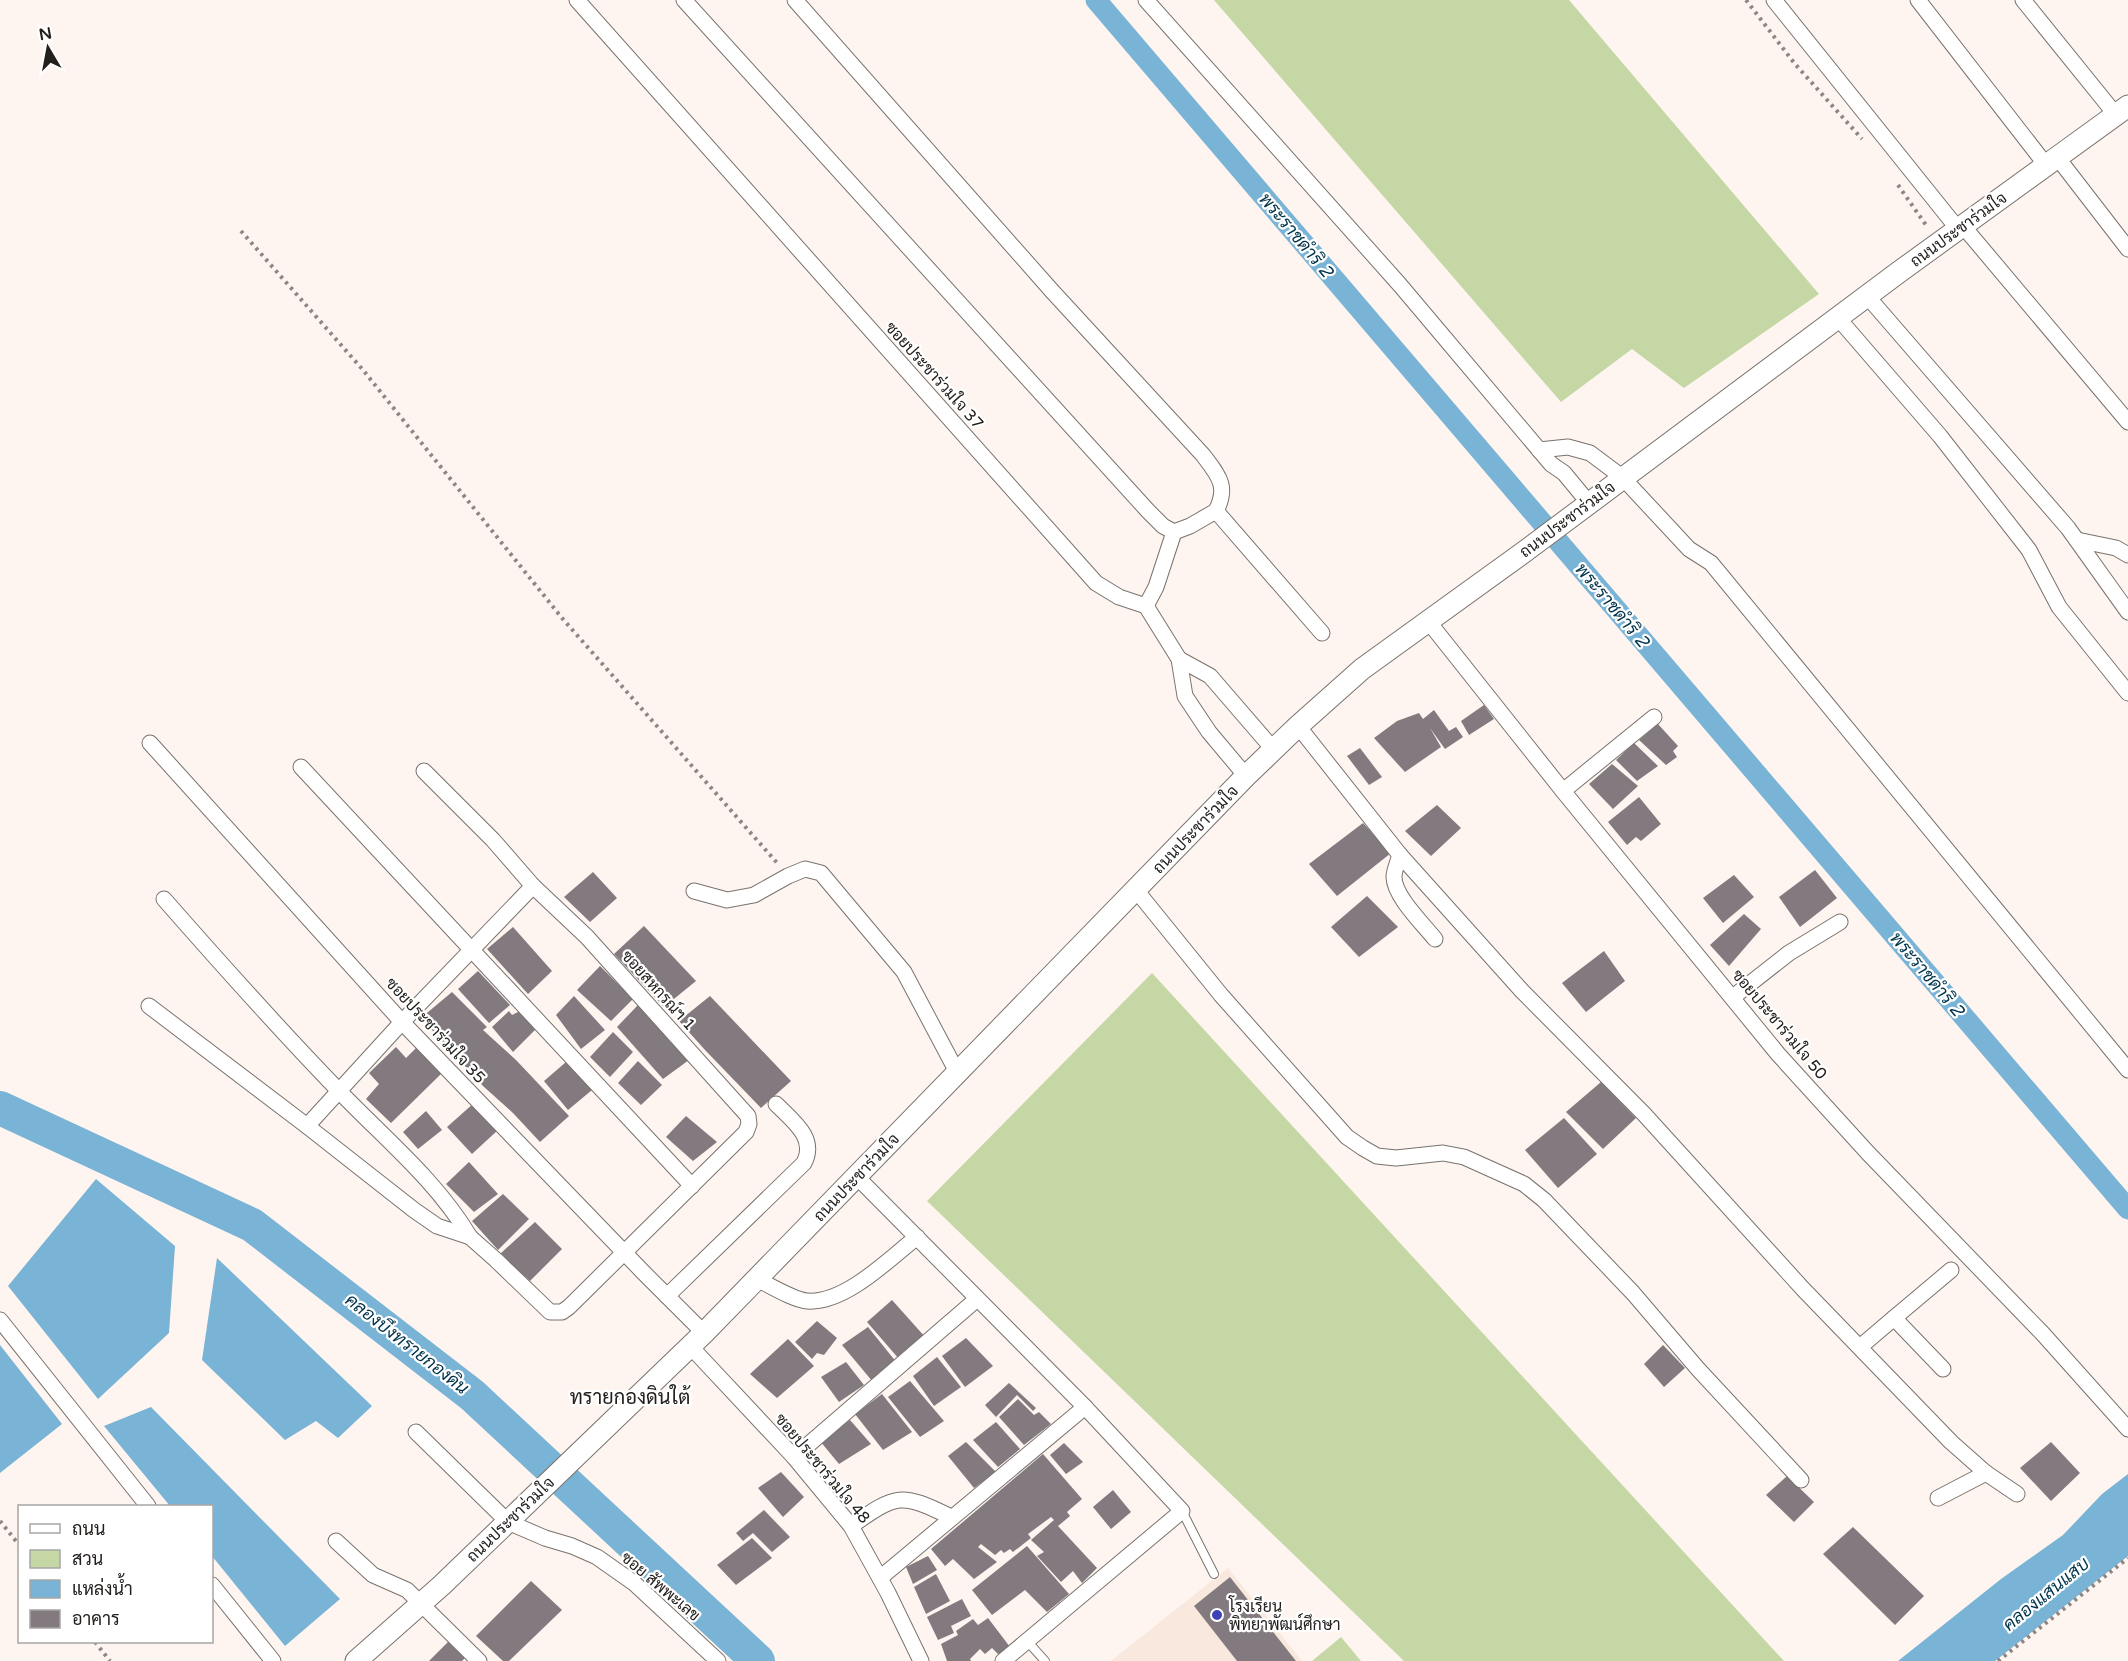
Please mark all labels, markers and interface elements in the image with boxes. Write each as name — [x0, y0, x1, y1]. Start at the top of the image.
north arrow — [18, 18, 78, 78]
text: N — [38, 23, 54, 45]
street label: ถนนประชาร่วมใจ — [1905, 186, 2011, 272]
water label: พระราชดำริ 2 — [1254, 188, 1339, 283]
street label: ซอยประชาร่วมใจ 37 — [881, 317, 989, 433]
street label: ถนนประชาร่วมใจ — [1515, 476, 1619, 562]
water label: พระราชดำริ 2 — [1570, 558, 1655, 653]
street label: ถนนประชาร่วมใจ — [1147, 780, 1243, 878]
water label: พระราชดำริ 2 — [1885, 927, 1970, 1022]
street label: ซอยสหกรณ์ฯ 1 — [617, 944, 702, 1035]
street label: ซอยประชาร่วมใจ 50 — [1727, 964, 1833, 1084]
street label: ซอยประชาร่วมใจ 35 — [381, 972, 491, 1088]
street label: ถนนประชาร่วมใจ — [808, 1128, 904, 1226]
water label: คลองบึงทรายกองดิน — [341, 1288, 474, 1399]
district label: ทรายกองดินใต้ — [570, 1384, 691, 1410]
street label: ซอยประชาร่วมใจ 48 — [770, 1408, 876, 1528]
street label: ถนนประชาร่วมใจ — [461, 1471, 559, 1567]
legend — [18, 1505, 213, 1643]
text: ถนน — [72, 1518, 105, 1540]
street label: ซอย สัพพะเลข — [617, 1547, 705, 1626]
text: สวน — [72, 1548, 103, 1570]
water label: คลองแสนแสบ — [1998, 1552, 2094, 1636]
text: แหล่งน้ำ — [72, 1573, 133, 1600]
place label: โรงเรียน พิทยาพัฒน์ศึกษา — [1228, 1595, 1340, 1635]
text: อาคาร — [72, 1608, 120, 1630]
marker: โรงเรียน พิทยาพัฒน์ศึกษา — [1210, 1608, 1224, 1622]

